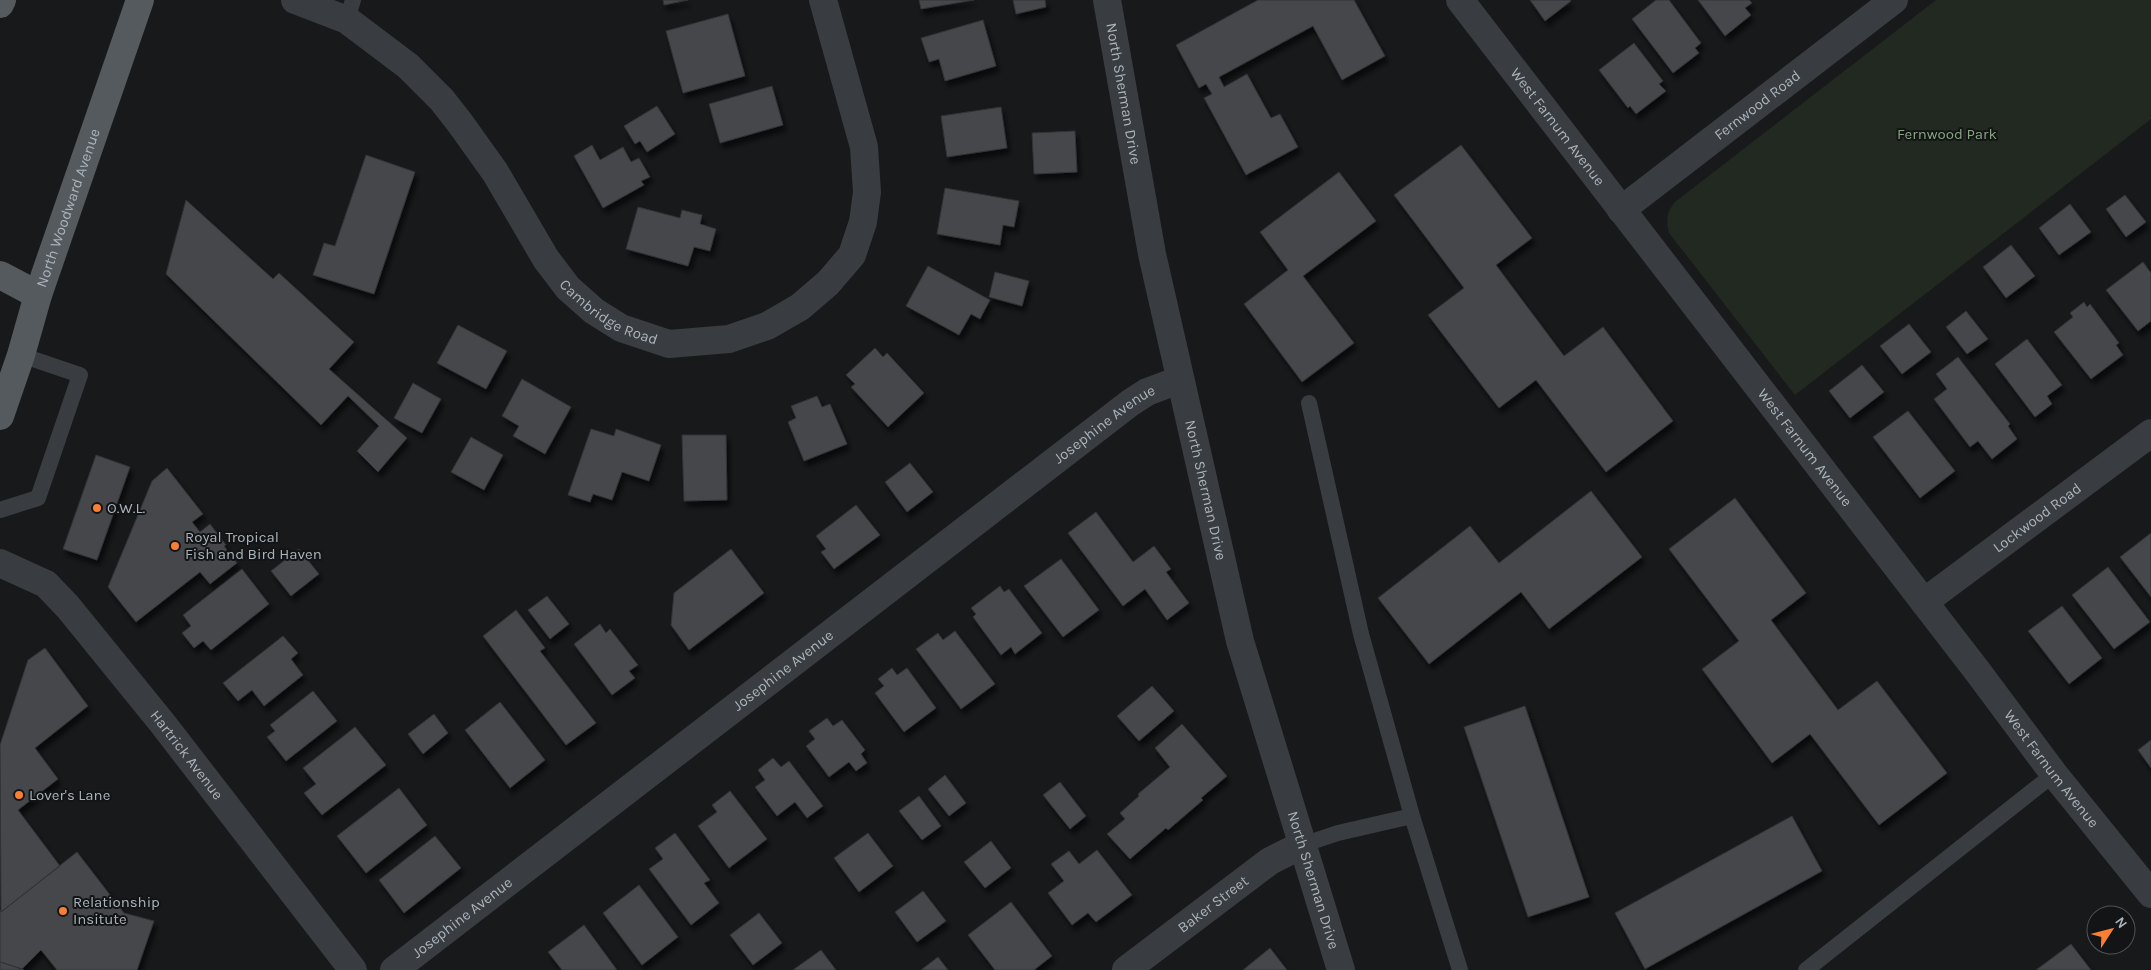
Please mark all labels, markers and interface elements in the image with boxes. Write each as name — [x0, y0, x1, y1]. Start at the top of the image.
street label: North Sherman Drive — [1102, 21, 1145, 166]
street label: West Farnum Avenue — [1507, 64, 1609, 189]
street label: Fernwood Road — [1711, 66, 1804, 144]
park label: Fernwood Park — [1897, 125, 1997, 143]
street label: North Woodward Avenue — [32, 126, 104, 290]
street label: Cambridge Road — [556, 276, 660, 349]
street label: Josephine Avenue — [1050, 381, 1157, 468]
street label: West Farnum Avenue — [1754, 385, 1856, 510]
street label: North Sherman Drive — [1181, 418, 1230, 562]
street label: Lockwood Road — [1989, 479, 2085, 557]
place label: O.W.L. — [107, 499, 145, 517]
marker: O.W.L. — [91, 502, 103, 514]
place label: Royal Tropical Fish and Bird Haven — [185, 528, 322, 563]
marker: Royal Tropical Fish and Bird Haven — [169, 540, 181, 552]
street label: Josephine Avenue — [729, 626, 837, 715]
street label: Hartrick Avenue — [146, 706, 227, 803]
street label: West Farnum Avenue — [2000, 706, 2103, 831]
place label: Lover's Lane — [29, 786, 110, 804]
marker: Lover's Lane — [13, 789, 25, 801]
street label: North Sherman Drive — [1284, 809, 1343, 951]
street label: Baker Street — [1174, 871, 1252, 937]
street label: Josephine Avenue — [408, 873, 516, 962]
place label: Relationship Insitute — [73, 893, 160, 928]
marker: Relationship Insitute — [57, 905, 69, 917]
north arrow — [2086, 905, 2136, 955]
text: N — [2111, 914, 2131, 932]

